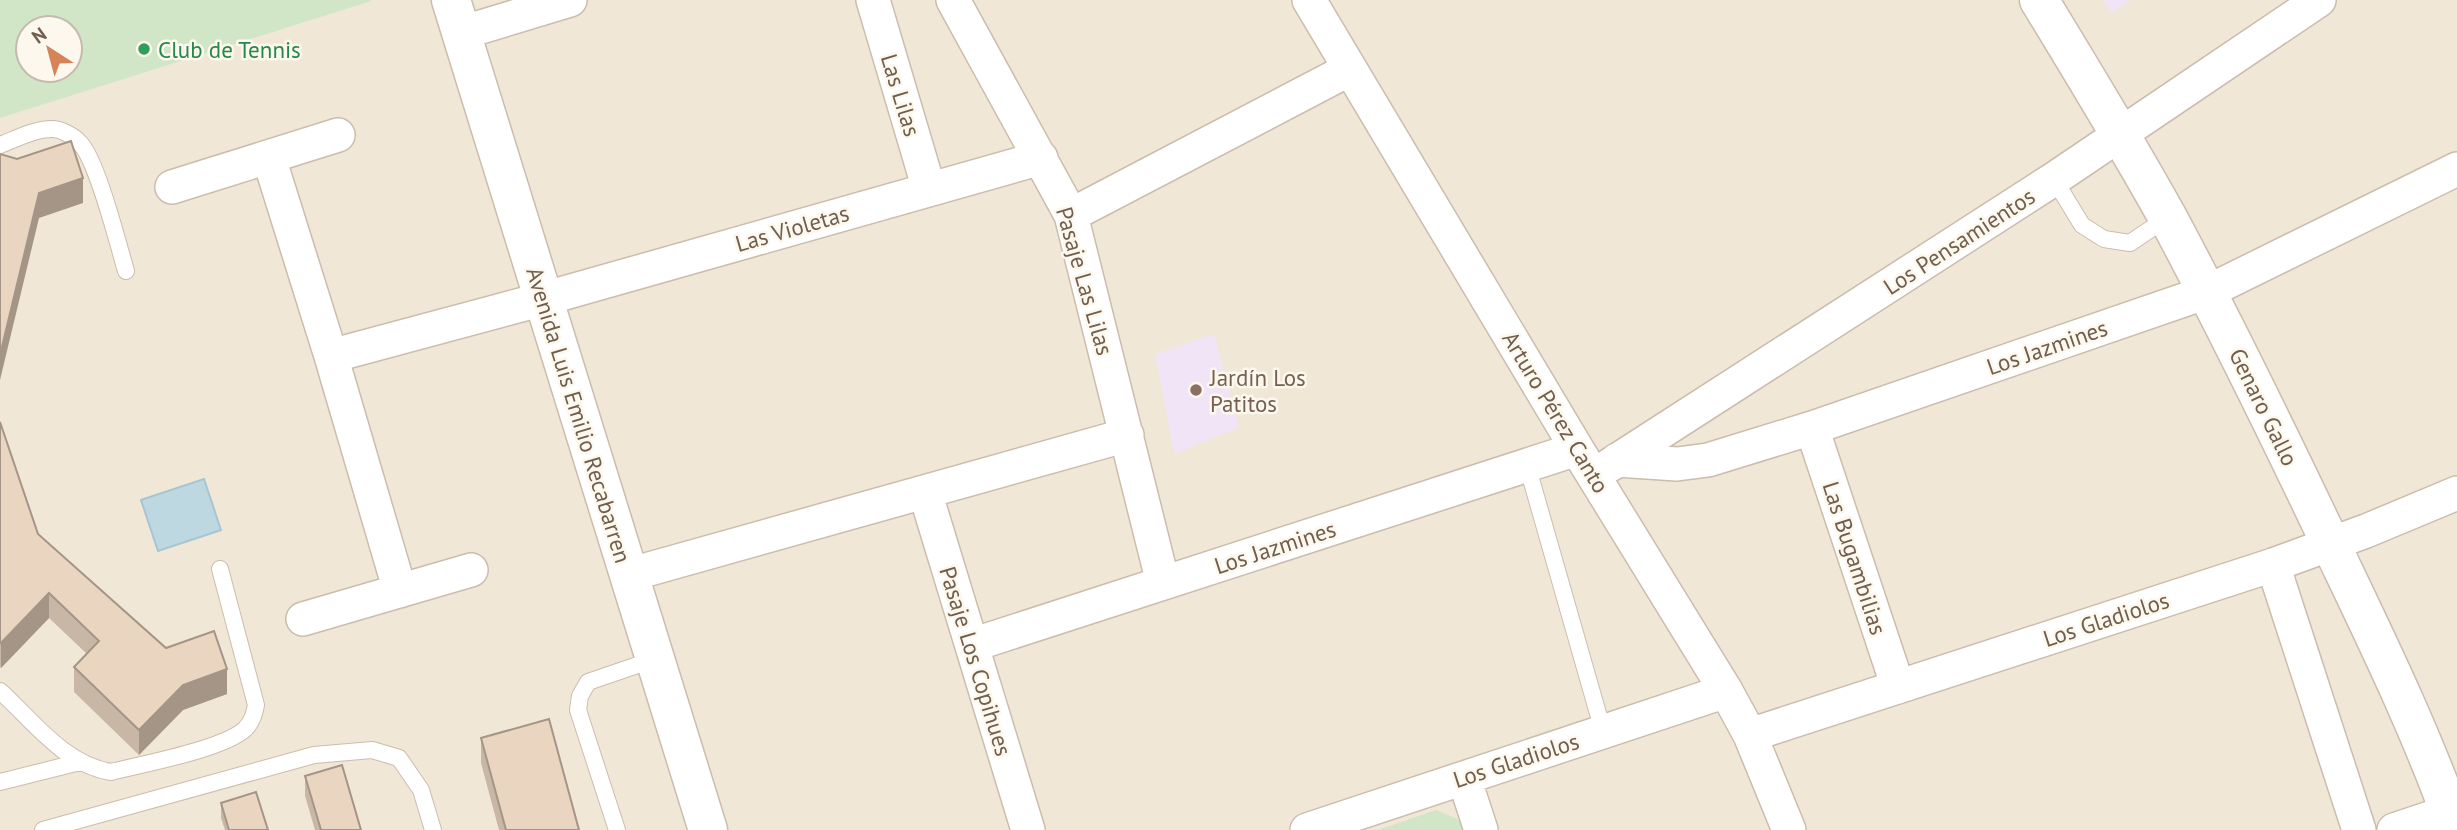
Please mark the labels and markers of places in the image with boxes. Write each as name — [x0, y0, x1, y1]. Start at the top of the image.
place label: Club de Tennis — [158, 35, 301, 64]
marker: Club de Tennis — [136, 41, 152, 57]
place label: Jardín Los Patitos — [1209, 363, 1306, 418]
marker: Jardín Los Patitos — [1188, 382, 1204, 398]

